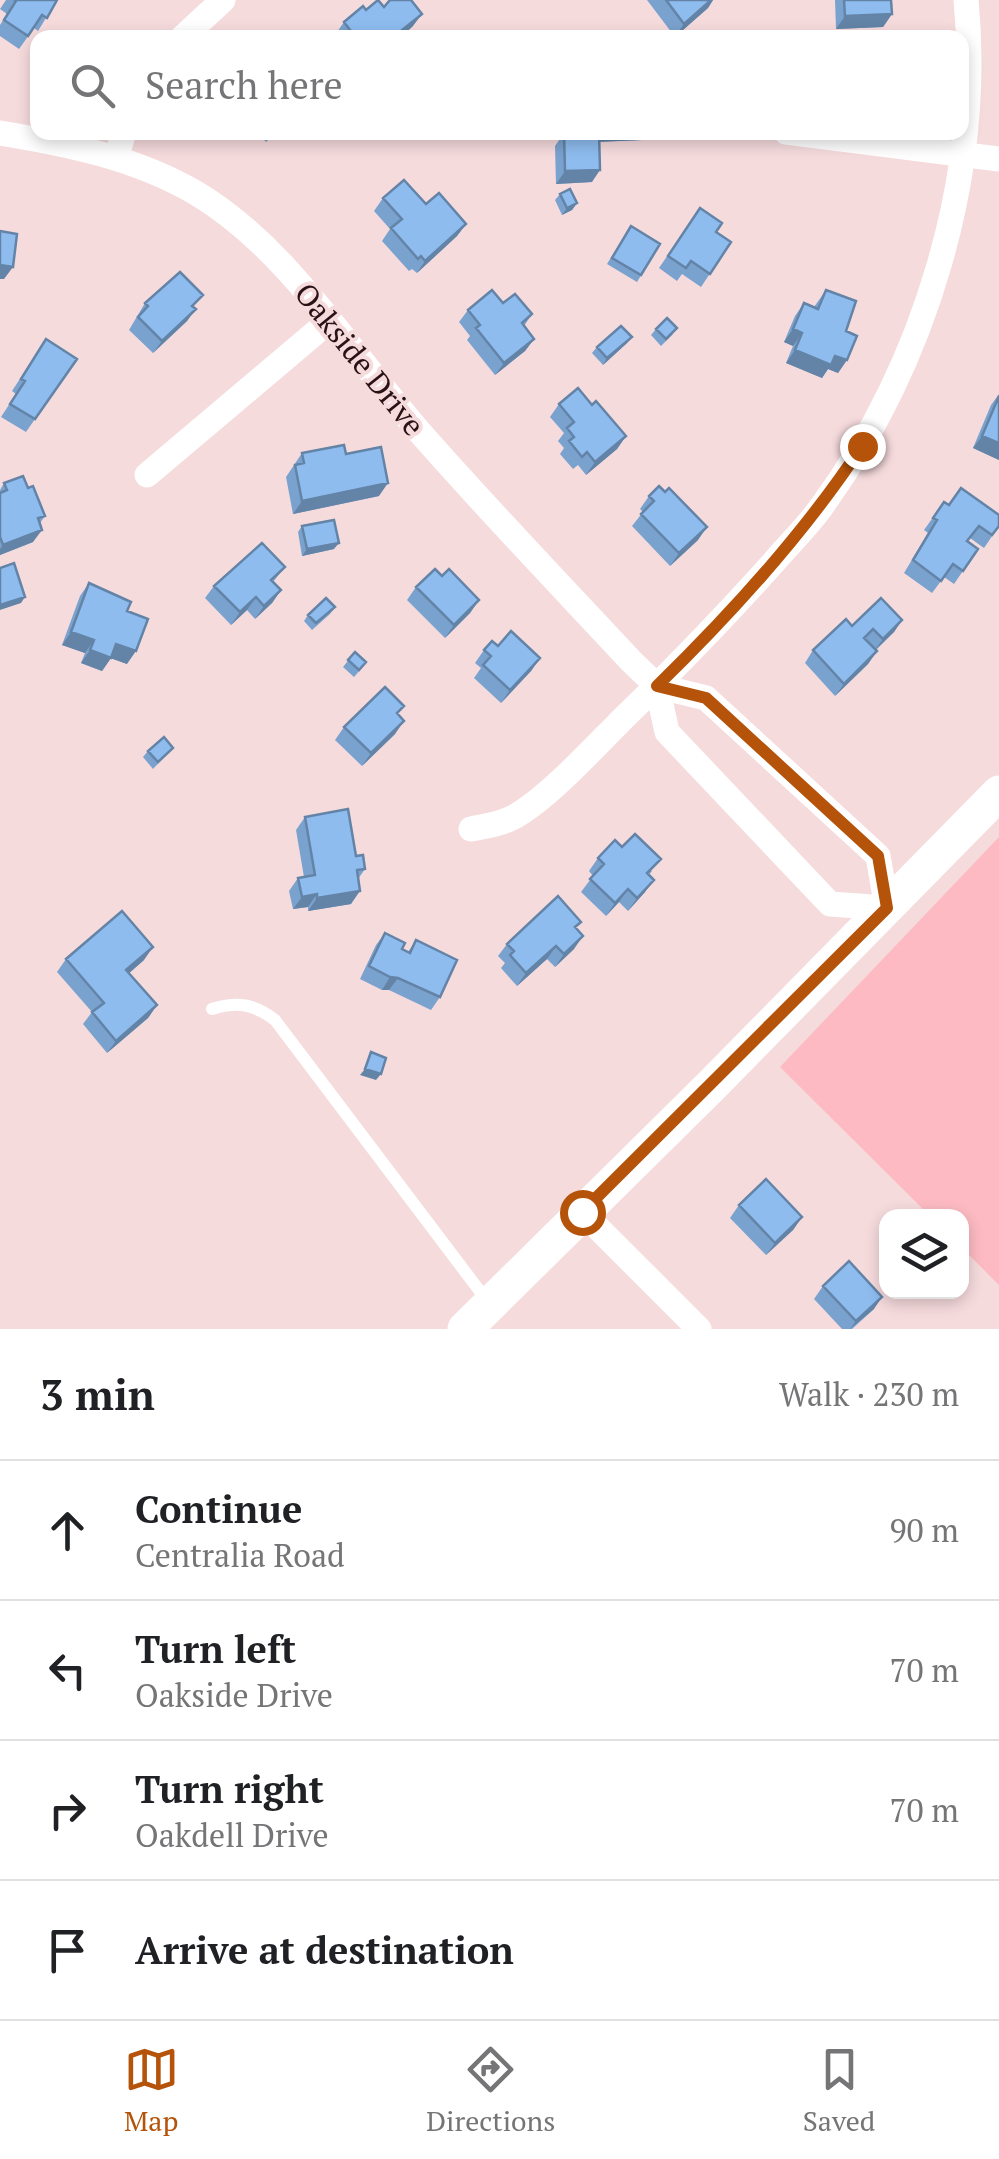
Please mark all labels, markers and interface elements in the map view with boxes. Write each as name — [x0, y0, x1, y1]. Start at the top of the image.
search box — [30, 30, 969, 140]
icon: search — [65, 58, 120, 113]
text: Search here — [145, 60, 343, 110]
street label: Oakside Drive — [286, 274, 434, 444]
route end — [840, 424, 886, 470]
route start — [560, 1190, 606, 1236]
map controls — [879, 1209, 969, 1299]
button: layers — [879, 1209, 969, 1299]
text: 3 min — [40, 1366, 155, 1422]
text: Walk · 230 m — [779, 1373, 959, 1415]
text: Continue — [135, 1484, 302, 1534]
icon: ahead — [40, 1503, 95, 1558]
text: 90 m — [889, 1509, 959, 1551]
text: Centralia Road — [135, 1534, 345, 1576]
text: Turn left — [135, 1624, 296, 1674]
icon: left — [40, 1643, 95, 1698]
text: 70 m — [889, 1649, 959, 1691]
text: Oakside Drive — [135, 1674, 333, 1716]
text: Turn right — [135, 1764, 324, 1814]
icon: right — [40, 1783, 95, 1838]
text: 70 m — [889, 1789, 959, 1831]
text: Oakdell Drive — [135, 1814, 329, 1856]
icon: arrive — [40, 1923, 95, 1978]
text: Arrive at destination — [135, 1925, 514, 1975]
tab: Map — [124, 2042, 179, 2139]
tab: Directions — [426, 2042, 555, 2139]
tab: Saved — [803, 2042, 875, 2139]

